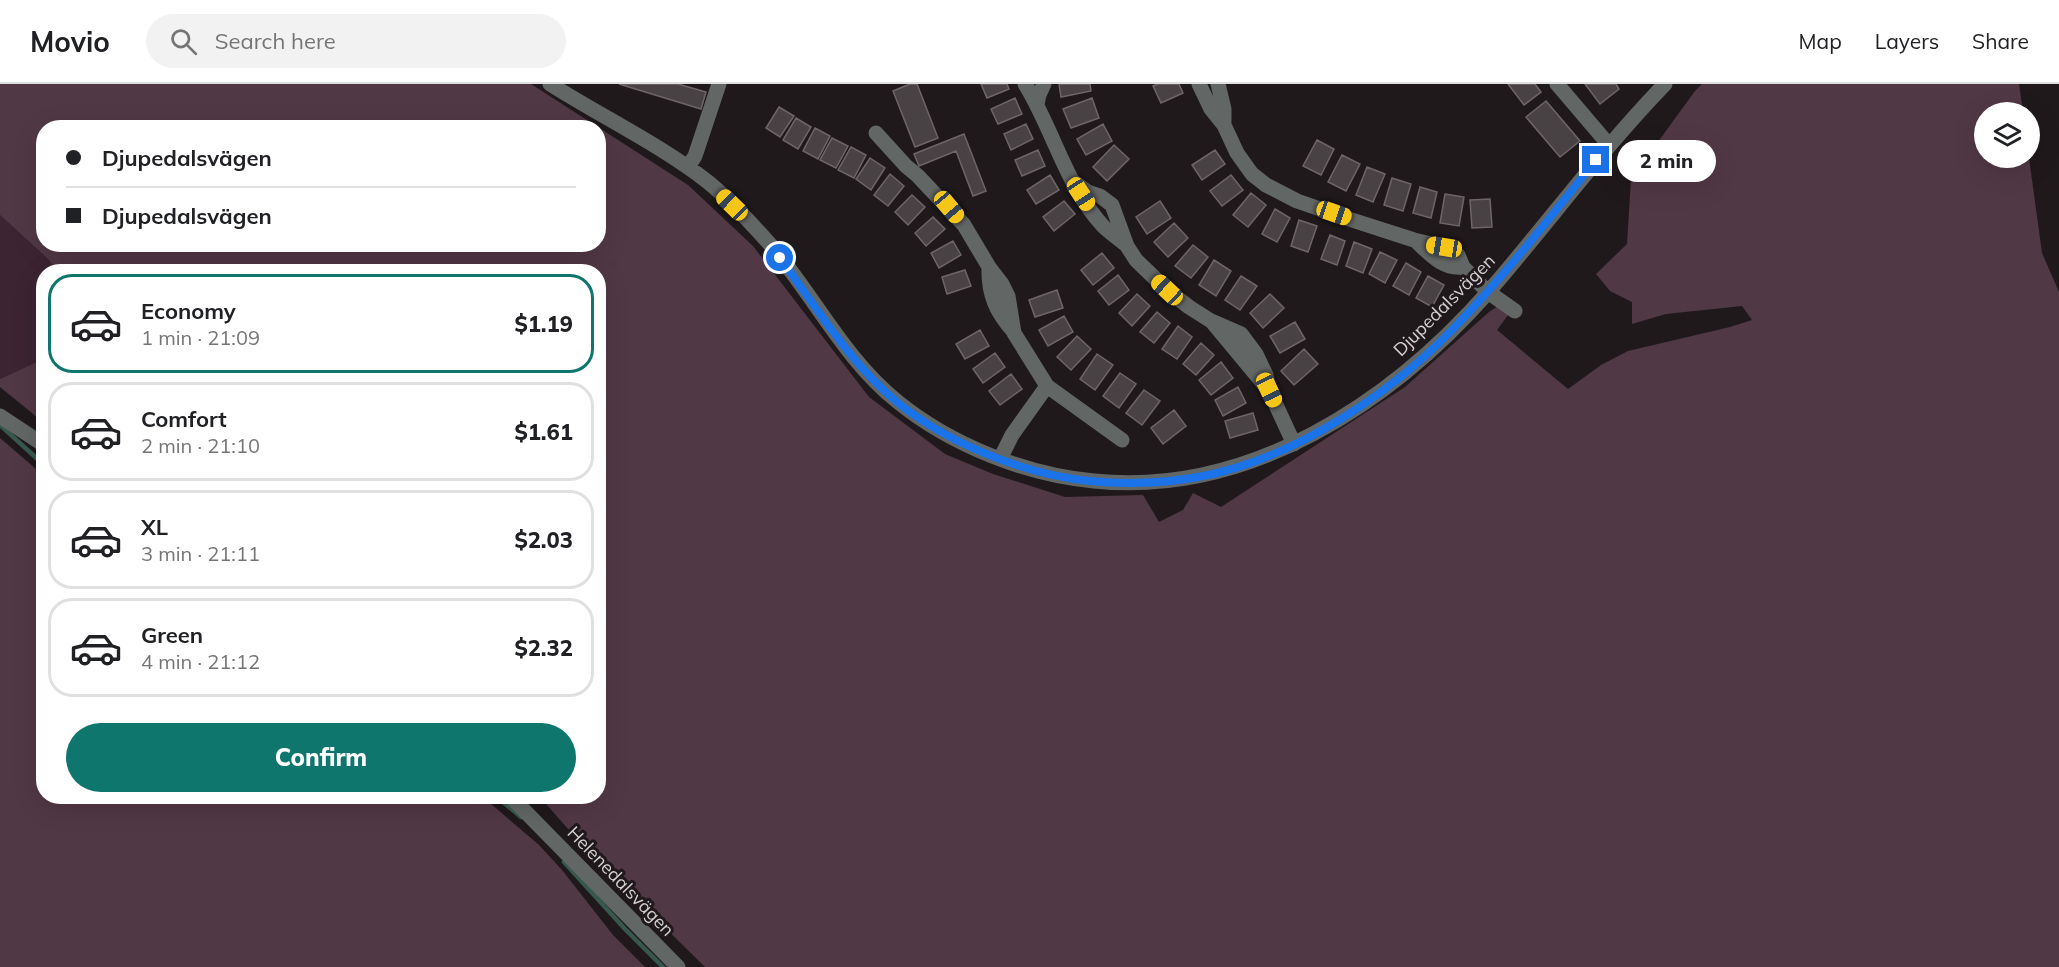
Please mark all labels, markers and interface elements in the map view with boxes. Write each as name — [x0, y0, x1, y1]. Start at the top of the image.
search box — [146, 14, 566, 68]
text: Movio — [30, 24, 110, 59]
icon: search — [167, 25, 200, 58]
text: Search here — [215, 27, 336, 55]
text: Map — [1799, 28, 1842, 54]
text: Layers — [1875, 28, 1939, 54]
text: Share — [1972, 28, 2029, 54]
map controls — [1974, 102, 2040, 168]
button: layers — [1974, 102, 2040, 168]
callout: 2 min — [1617, 139, 1716, 181]
text: Djupedalsvägen — [102, 144, 272, 172]
route end — [1582, 146, 1609, 173]
text: 2 min — [1640, 148, 1693, 173]
car — [1064, 174, 1098, 214]
car — [713, 186, 751, 224]
car — [931, 187, 967, 227]
car — [1314, 199, 1354, 227]
text: Djupedalsvägen — [102, 202, 272, 230]
car — [1425, 235, 1463, 259]
route start — [766, 244, 793, 271]
street label: Djupedalsvägen — [1388, 249, 1500, 361]
car — [1148, 271, 1186, 309]
icon: car — [69, 297, 123, 351]
text: Economy — [141, 297, 236, 325]
text: $1.19 — [514, 310, 573, 338]
text: 1 min · 21:09 — [141, 325, 260, 350]
car — [1253, 370, 1285, 410]
icon: car — [69, 405, 123, 459]
text: Comfort — [141, 405, 227, 433]
text: $1.61 — [514, 418, 573, 446]
text: 2 min · 21:10 — [141, 433, 260, 458]
icon: car — [69, 513, 123, 567]
text: XL — [141, 513, 168, 541]
text: $2.03 — [514, 526, 573, 554]
text: 3 min · 21:11 — [141, 541, 260, 566]
icon: car — [69, 621, 123, 675]
text: Green — [141, 621, 203, 649]
text: $2.32 — [514, 634, 573, 662]
text: 4 min · 21:12 — [141, 649, 260, 674]
button: Confirm — [66, 723, 576, 792]
street label: Helenedalsvägen — [563, 821, 679, 941]

